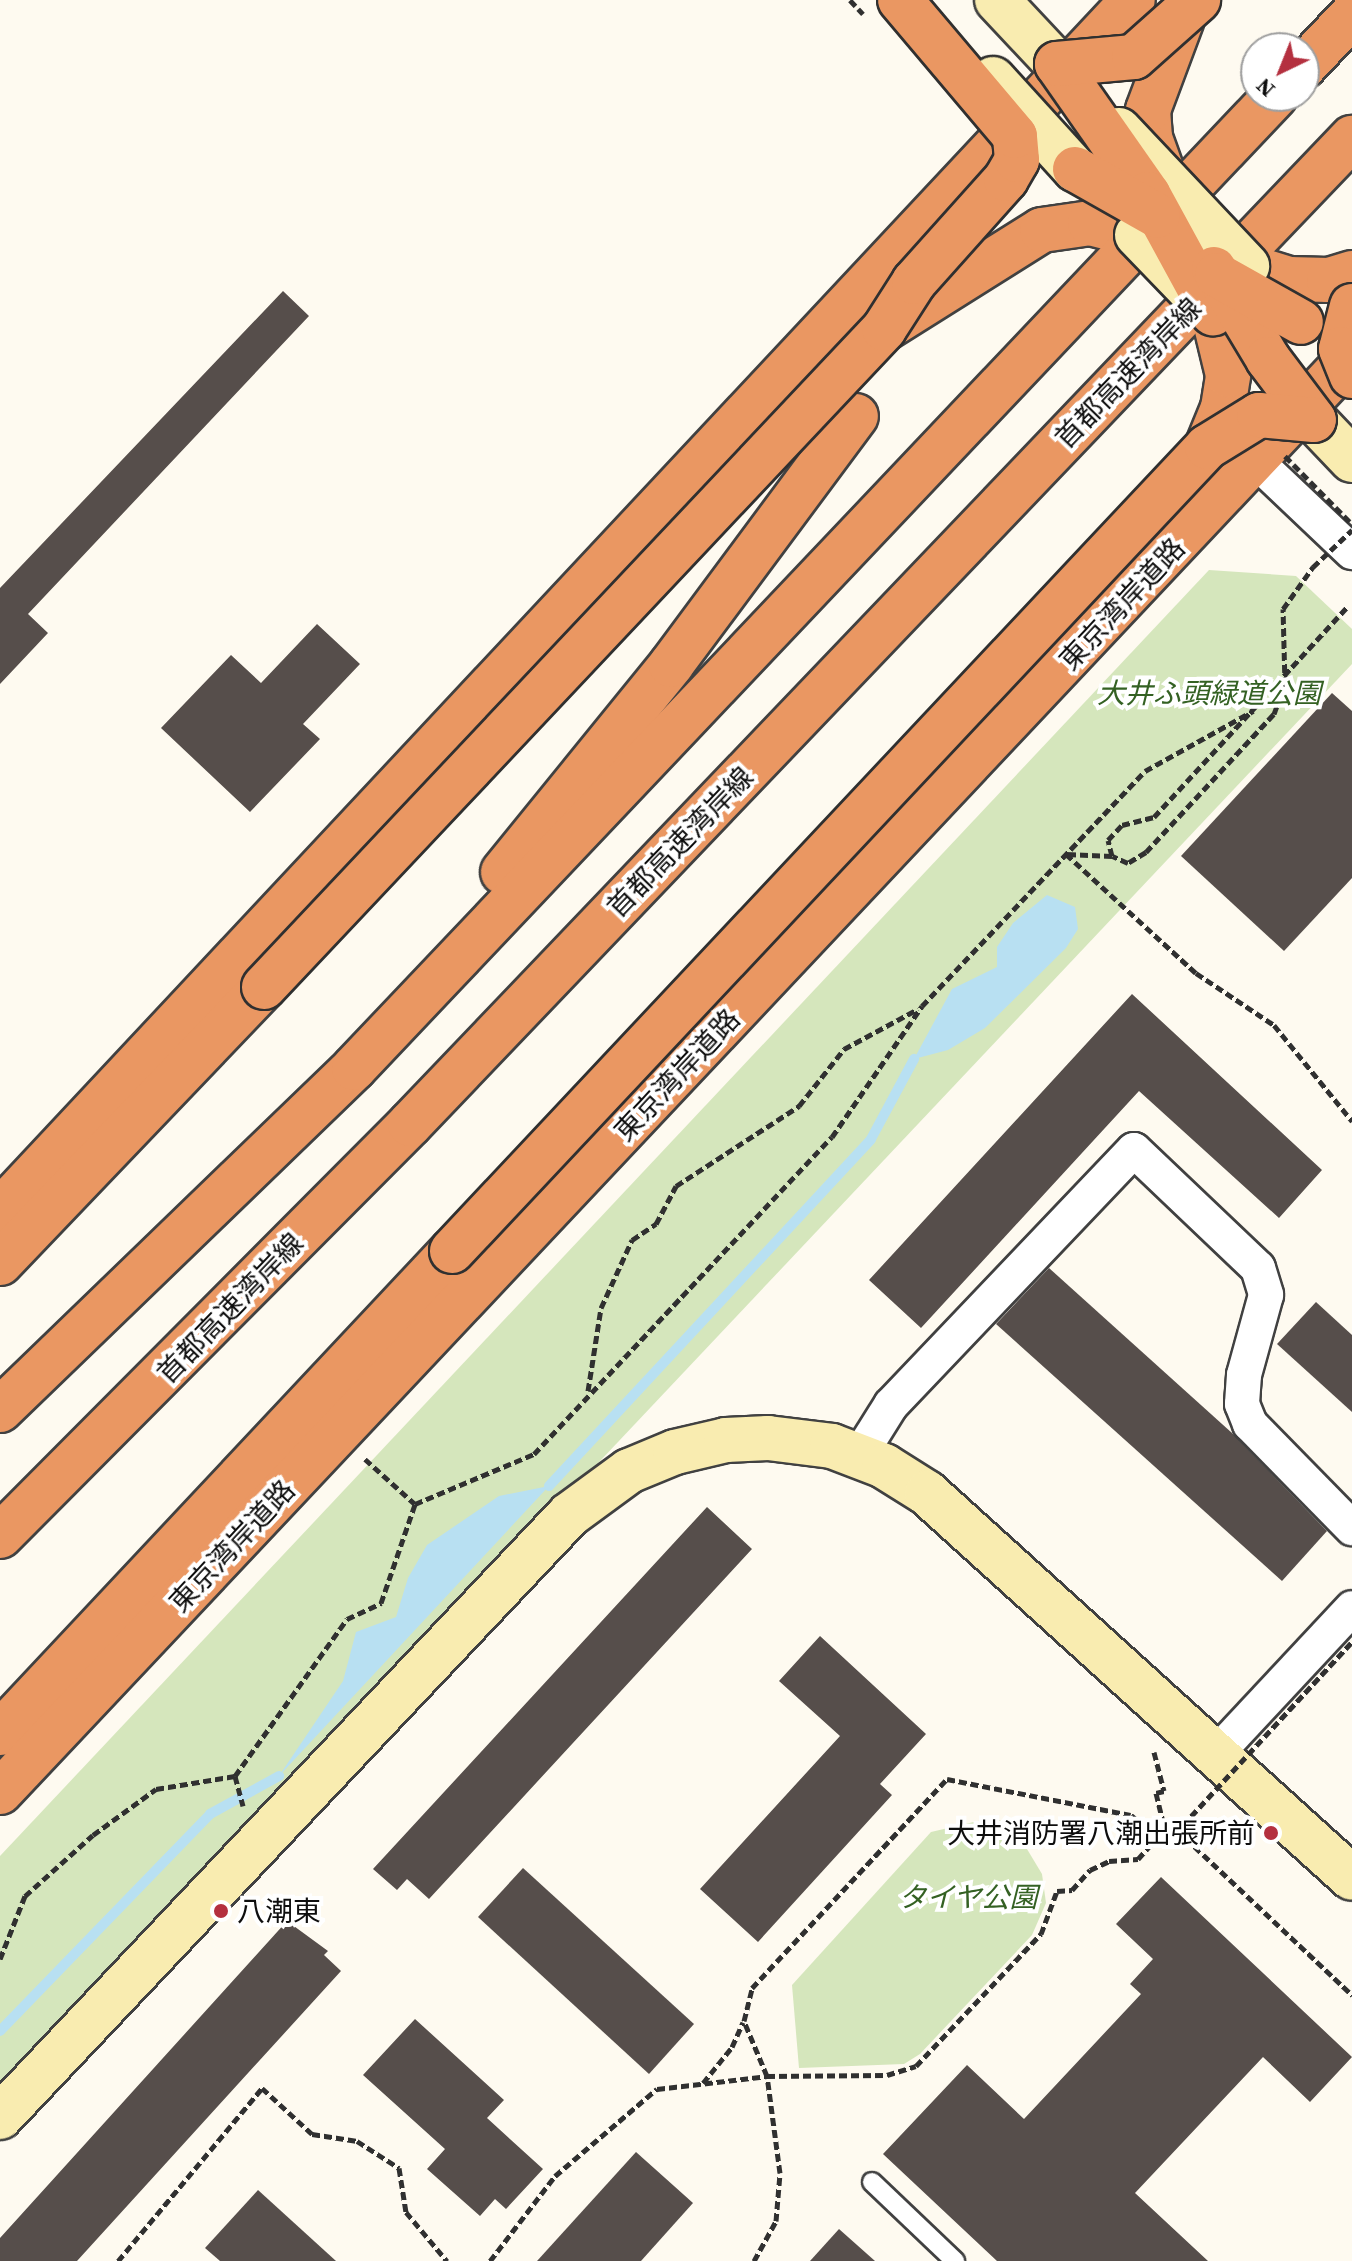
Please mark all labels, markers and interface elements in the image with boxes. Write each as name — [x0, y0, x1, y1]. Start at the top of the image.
north arrow — [1240, 32, 1320, 112]
text: N — [1249, 72, 1281, 105]
street label: 首都高速湾岸線 — [1048, 291, 1208, 455]
street label: 東京湾岸道路 — [1052, 531, 1192, 677]
park label: 大井ふ頭緑道公園 — [1097, 676, 1321, 710]
street label: 首都高速湾岸線 — [600, 760, 760, 924]
street label: 東京湾岸道路 — [607, 1002, 747, 1148]
street label: 首都高速湾岸線 — [150, 1226, 310, 1390]
street label: 東京湾岸道路 — [162, 1473, 302, 1619]
place label: 大井消防署八潮出張所前 — [947, 1816, 1255, 1850]
marker: 大井消防署八潮出張所前 — [1262, 1824, 1280, 1842]
park label: タイヤ公園 — [898, 1880, 1038, 1914]
place label: 八潮東 — [237, 1894, 321, 1928]
marker: 八潮東 — [212, 1902, 230, 1920]

